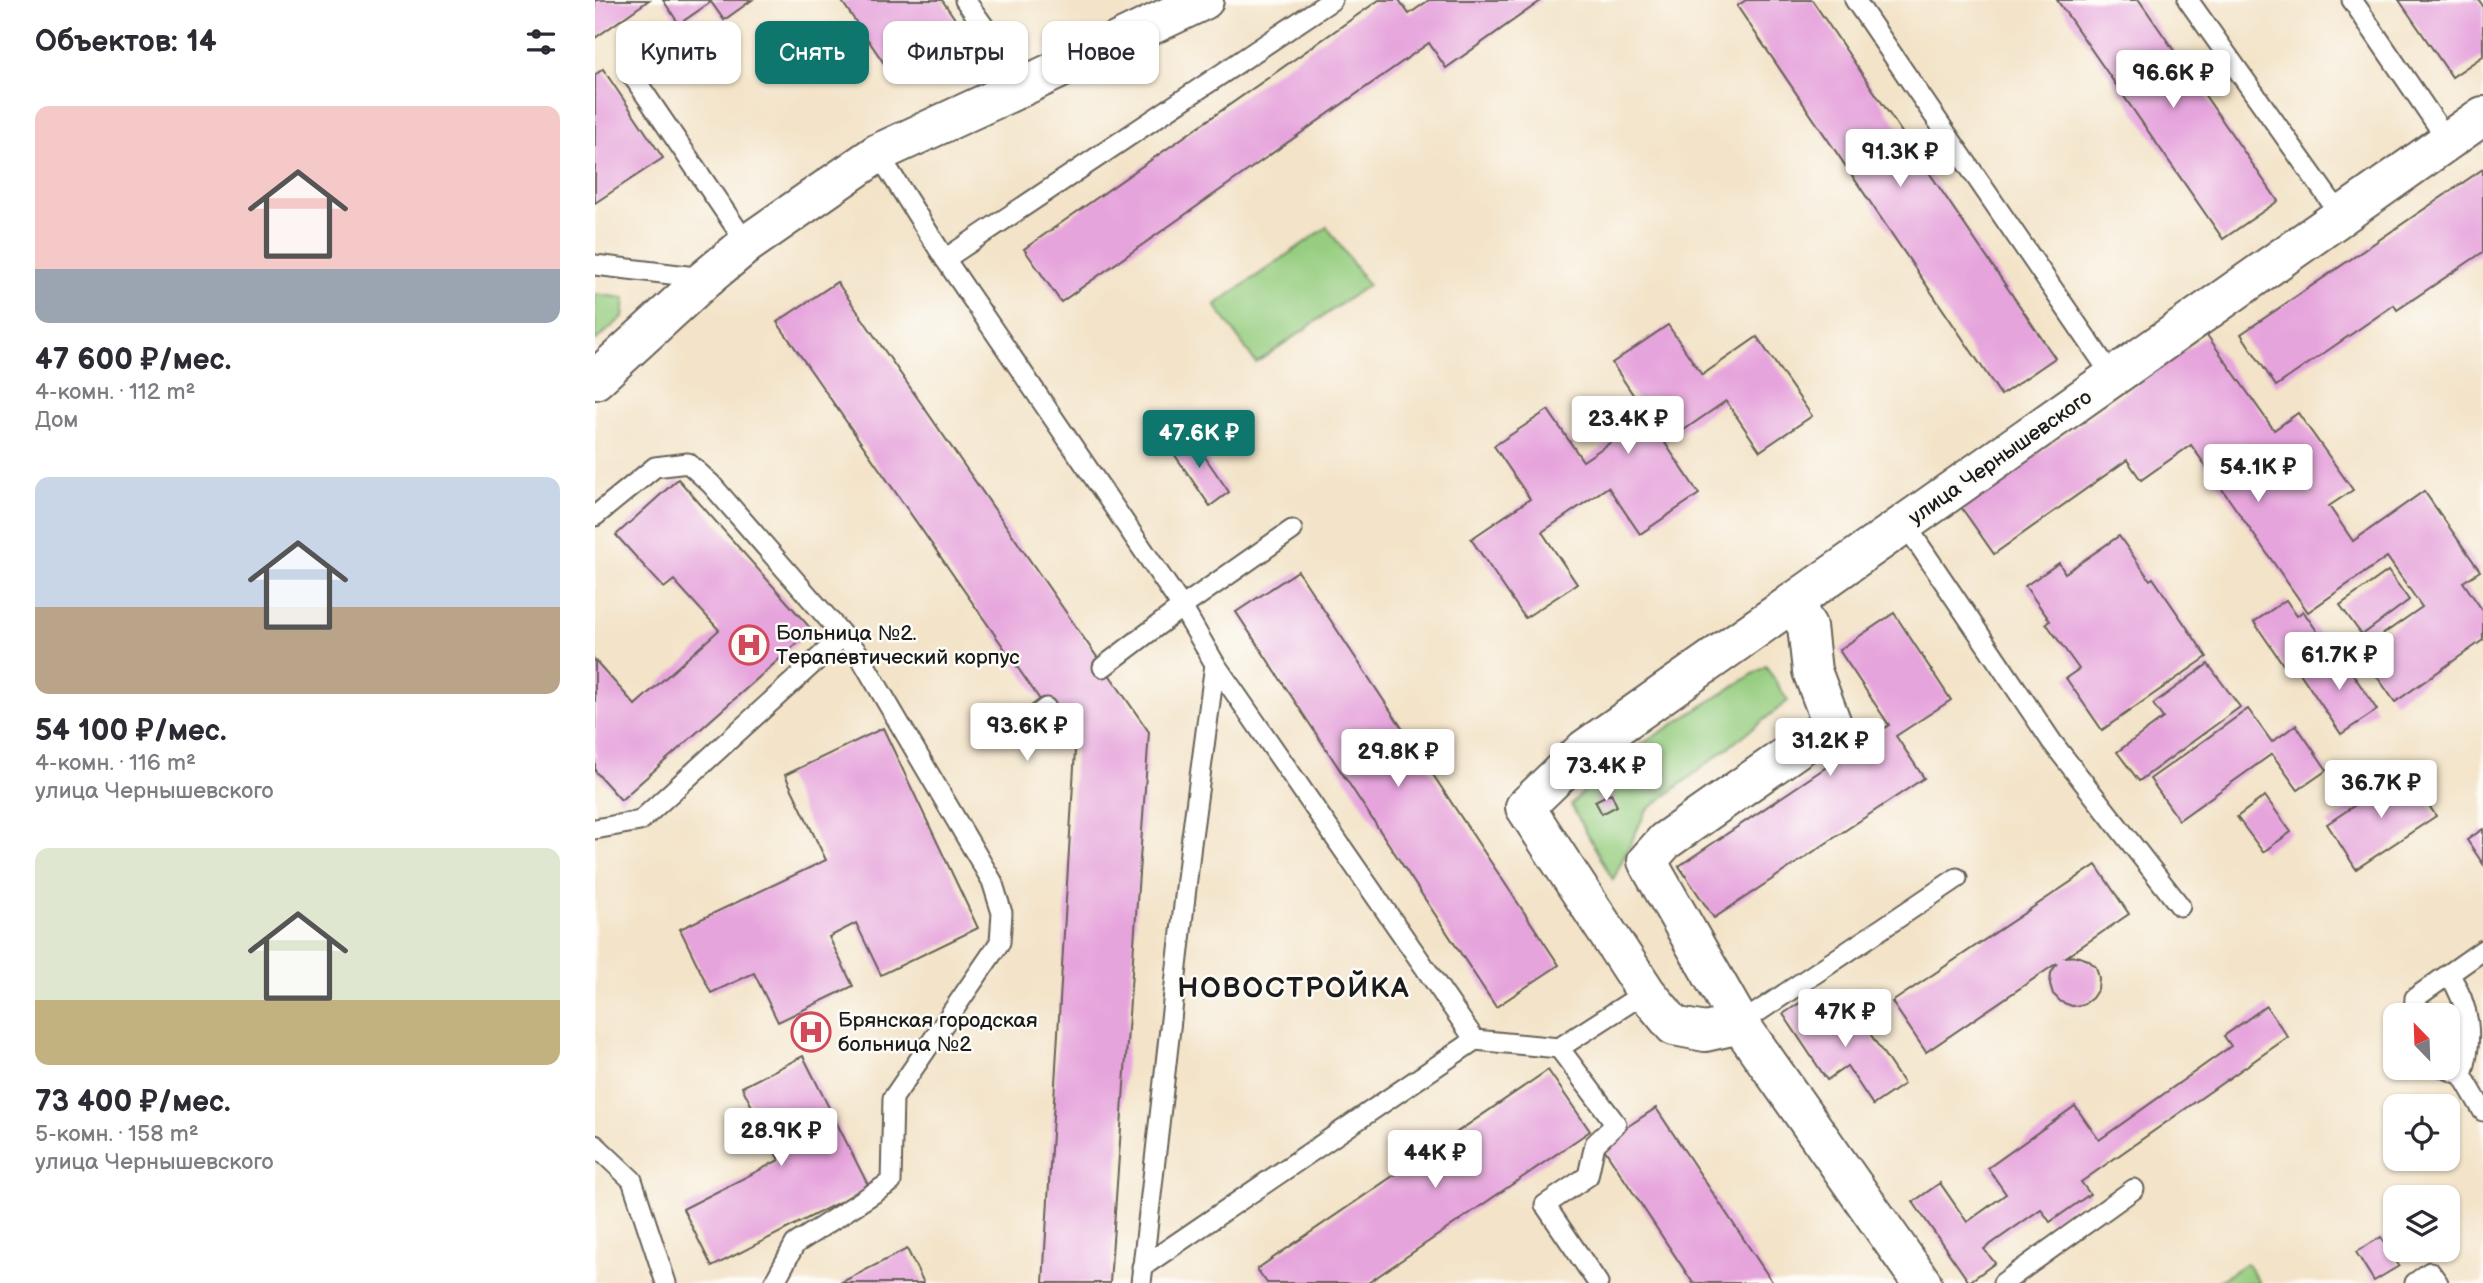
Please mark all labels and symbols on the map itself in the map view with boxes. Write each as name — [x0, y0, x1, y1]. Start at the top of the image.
pin: 96.6K ₽ — [2108, 50, 2238, 110]
pin: 91.3K ₽ — [1835, 130, 1965, 189]
street label: улица Чернышевского — [1904, 385, 2097, 530]
pin: 23.4K ₽ — [1563, 396, 1693, 456]
pin: 47.6K ₽ — [1134, 410, 1264, 470]
pin: 54.1K ₽ — [2193, 444, 2323, 504]
place label: Больница №2. Терапевтический корпус — [776, 621, 1020, 670]
hospital icon: Больница №2. Терапевтический корпус — [728, 624, 770, 666]
pin: 61.7K ₽ — [2274, 632, 2404, 692]
pin: 93.6K ₽ — [962, 704, 1092, 763]
pin: 31.2K ₽ — [1765, 718, 1895, 778]
pin: 29.8K ₽ — [1333, 730, 1463, 789]
pin: 73.4K ₽ — [1541, 744, 1671, 803]
pin: 36.7K ₽ — [2316, 760, 2446, 820]
district label: НОВОСТРОЙКА — [1177, 969, 1411, 1005]
pin: 47K ₽ — [1796, 990, 1894, 1049]
north arrow — [2383, 1003, 2461, 1080]
place label: Брянская городская больница №2 — [838, 1008, 1038, 1057]
hospital icon: Брянская городская больница №2 — [790, 1011, 832, 1053]
pin: 28.9K ₽ — [716, 1108, 846, 1168]
pin: 44K ₽ — [1386, 1130, 1484, 1190]

